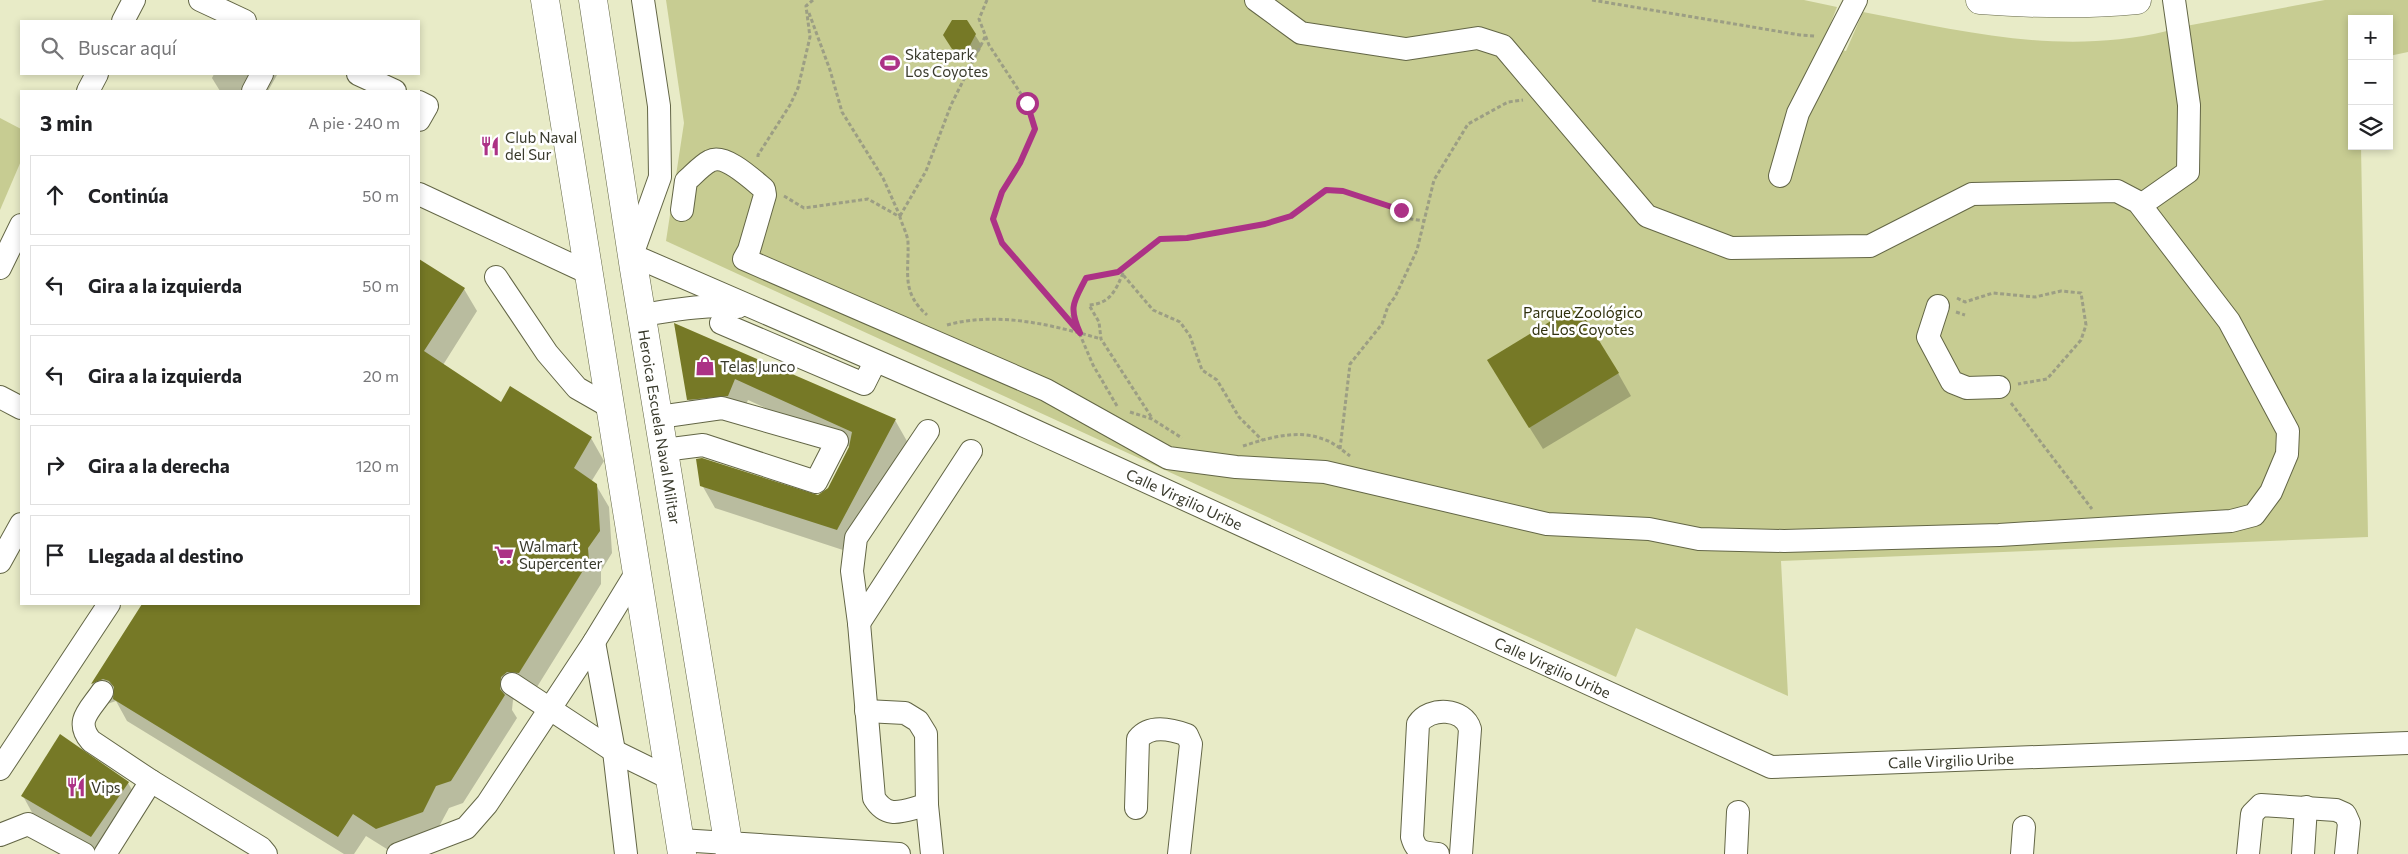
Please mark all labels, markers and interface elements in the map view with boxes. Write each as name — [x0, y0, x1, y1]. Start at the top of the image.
map controls — [2348, 15, 2393, 150]
button: + — [2348, 15, 2393, 60]
search box — [20, 20, 420, 75]
icon: search — [38, 34, 66, 62]
text: Buscar aquí — [78, 36, 177, 59]
place label: Skatepark Los Coyotes — [905, 45, 988, 80]
sports icon: Skatepark Los Coyotes — [879, 52, 901, 74]
button: − — [2348, 60, 2393, 105]
route start — [1016, 92, 1039, 115]
button: layers — [2348, 105, 2393, 150]
text: 3 min — [40, 110, 93, 135]
text: A pie · 240 m — [308, 113, 400, 132]
place label: Club Naval del Sur — [505, 128, 577, 163]
restaurant icon: Club Naval del Sur — [479, 135, 501, 157]
icon: ahead — [41, 181, 69, 209]
text: Continúa — [88, 184, 169, 207]
text: 50 m — [362, 186, 399, 205]
route end — [1390, 199, 1413, 222]
icon: left — [41, 271, 69, 299]
text: Gira a la izquierda — [88, 274, 242, 297]
text: 50 m — [362, 276, 399, 295]
park label: Parque Zoológico de Los Coyotes — [1523, 303, 1643, 338]
street label: Heroica Escuela Naval Militar — [635, 328, 685, 525]
shop icon: Telas Junco — [694, 355, 716, 377]
place label: Telas Junco — [720, 357, 795, 375]
icon: left — [41, 361, 69, 389]
text: Gira a la izquierda — [88, 364, 242, 387]
text: 20 m — [363, 366, 399, 385]
icon: right — [41, 451, 69, 479]
text: Gira a la derecha — [88, 454, 230, 477]
text: 120 m — [356, 456, 399, 475]
street label: Calle Virgilio Uribe — [1123, 465, 1245, 533]
place label: Walmart Supercenter — [519, 537, 603, 572]
icon: arrive — [41, 541, 69, 569]
text: Llegada al destino — [88, 544, 244, 567]
supermarket icon: Walmart Supercenter — [493, 544, 515, 566]
street label: Calle Virgilio Uribe — [1492, 633, 1614, 702]
street label: Calle Virgilio Uribe — [1888, 749, 2014, 772]
restaurant icon: Vips — [65, 776, 87, 798]
place label: Vips — [91, 778, 121, 796]

